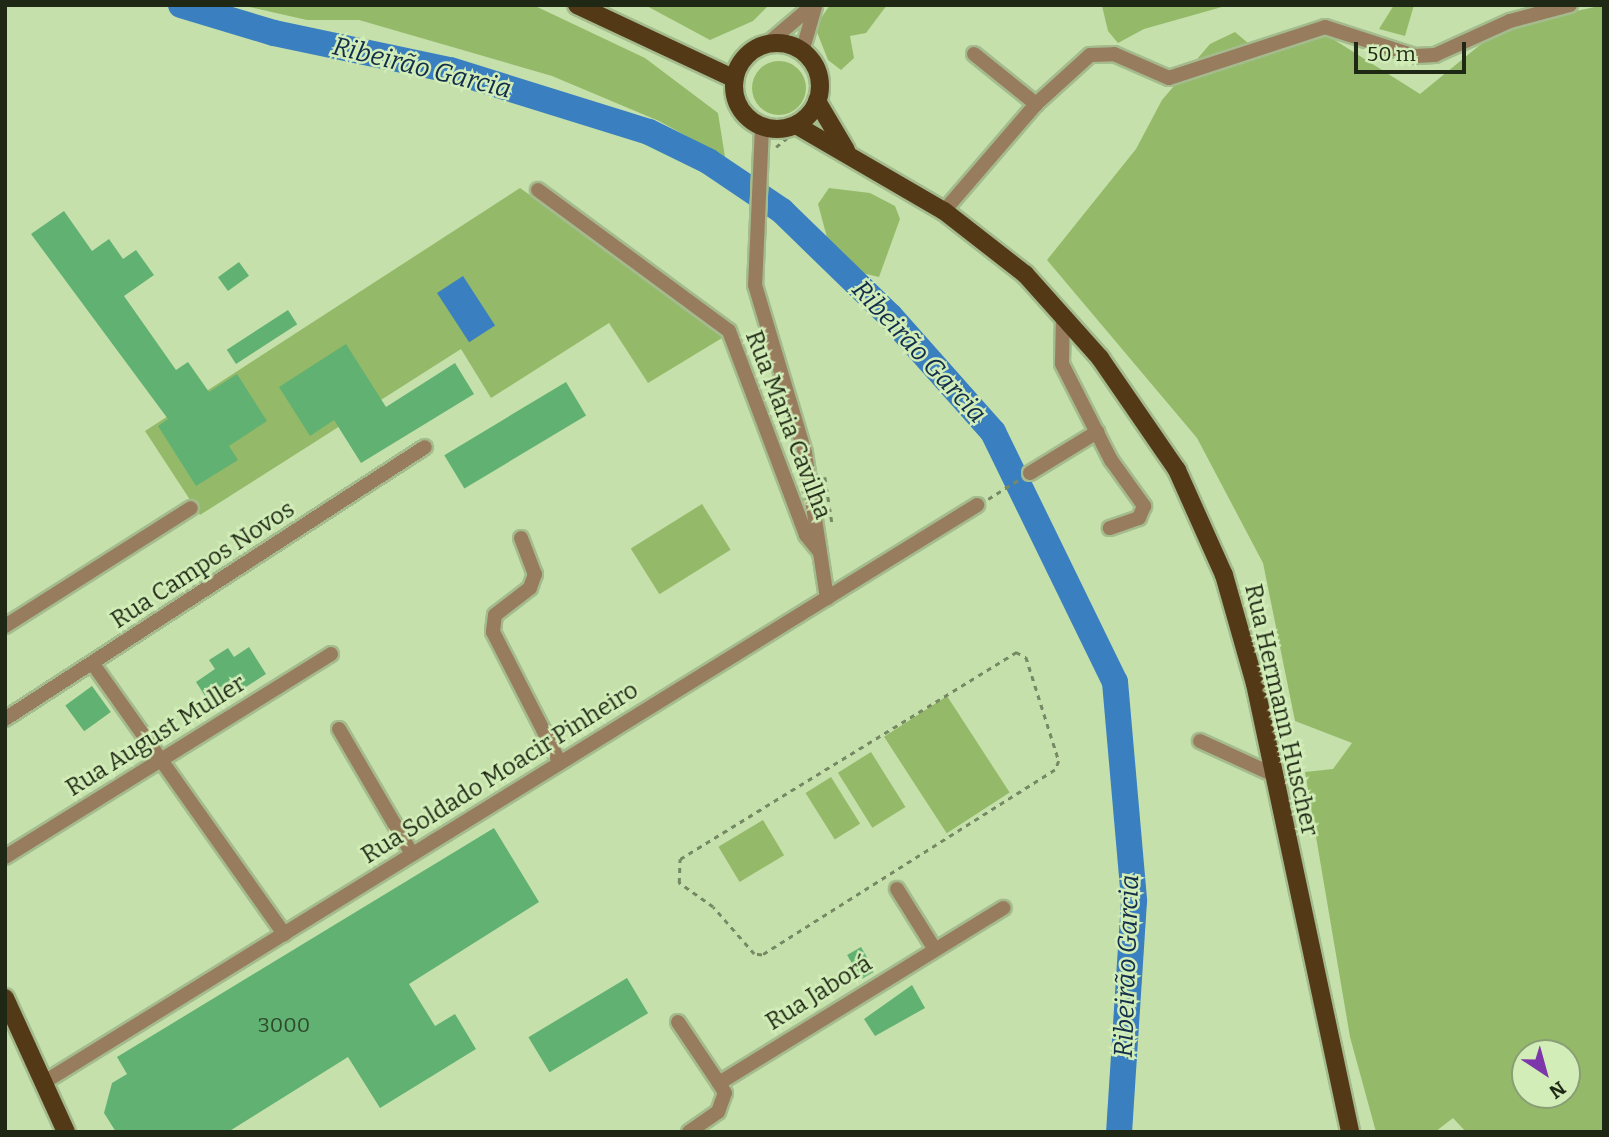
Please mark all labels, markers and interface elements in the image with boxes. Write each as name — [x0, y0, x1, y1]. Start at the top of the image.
scale bar — [1357, 28, 1469, 72]
water label: Ribeirão Garcia — [329, 31, 515, 105]
text: 50 m — [1367, 41, 1416, 67]
water label: Ribeirão Garcia — [845, 274, 993, 430]
street label: Rua Maria Cavilha — [739, 327, 837, 523]
street label: Rua Campos Novos — [106, 495, 300, 635]
street label: Rua Hermann Huscher — [1238, 581, 1324, 839]
street label: Rua August Muller — [61, 669, 251, 803]
street label: Rua Soldado Moacir Pinheiro — [356, 676, 644, 870]
water label: Ribeirão Garcia — [1108, 874, 1146, 1058]
street label: Rua Jaborá — [761, 949, 877, 1037]
house number: 3000 — [258, 1012, 310, 1038]
north arrow — [1511, 1039, 1581, 1109]
text: N — [1545, 1076, 1570, 1103]

